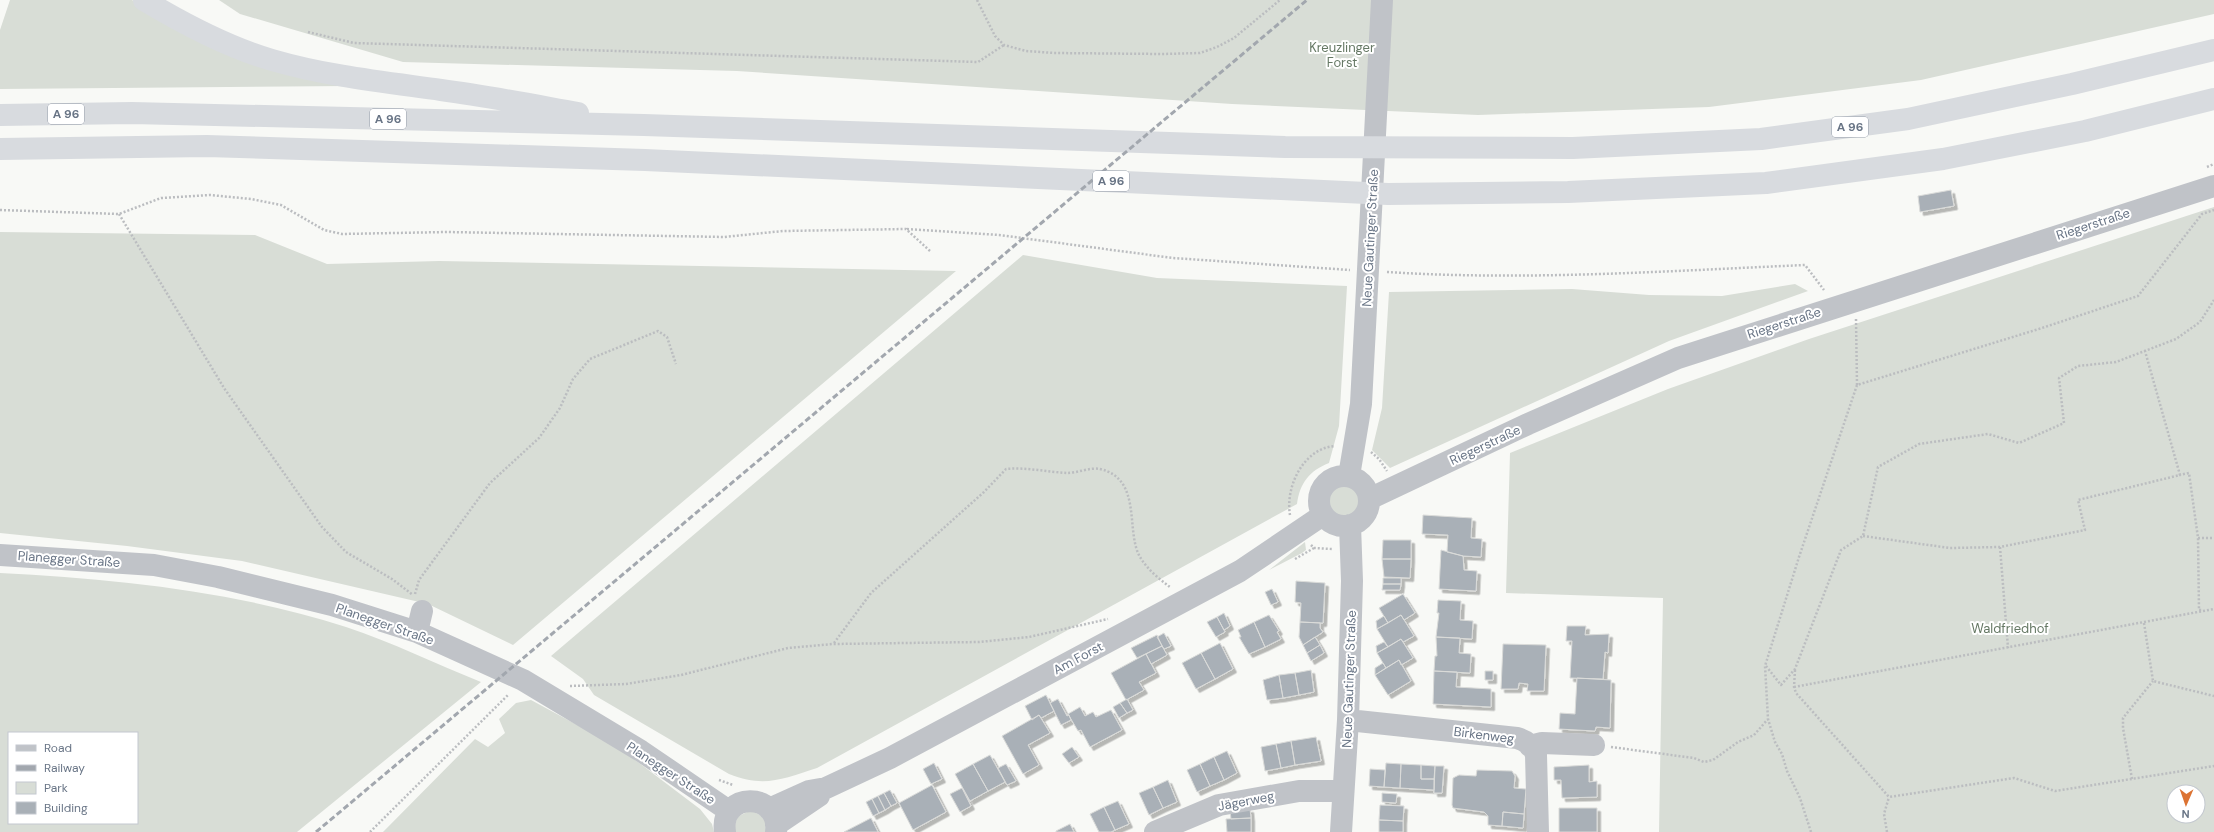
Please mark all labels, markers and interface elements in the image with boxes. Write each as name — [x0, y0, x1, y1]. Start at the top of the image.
park label: Kreuzlinger Forst — [1309, 39, 1375, 71]
road number: A 96 — [48, 104, 84, 124]
road number: A 96 — [370, 109, 406, 129]
road number: A 96 — [1832, 117, 1868, 137]
street label: Neue Gautinger Straße — [1358, 169, 1382, 307]
road number: A 96 — [1093, 171, 1129, 191]
street label: Riegerstraße — [2054, 204, 2132, 244]
street label: Riegerstraße — [1745, 303, 1823, 343]
street label: Riegerstraße — [1447, 421, 1523, 469]
street label: Planegger Straße — [17, 547, 121, 571]
street label: Planegger Straße — [334, 599, 436, 649]
street label: Neue Gautinger Straße — [1338, 610, 1360, 748]
park label: Waldfriedhof — [1971, 620, 2049, 637]
street label: Am Forst — [1050, 638, 1106, 678]
street label: Birkenweg — [1453, 723, 1515, 747]
legend — [8, 732, 138, 824]
street label: Planegger Straße — [623, 738, 719, 808]
text: Road — [44, 740, 72, 756]
text: Railway — [44, 760, 85, 776]
text: Park — [44, 780, 68, 796]
north arrow — [2166, 784, 2206, 824]
street label: Jägerweg — [1216, 787, 1276, 815]
text: Building — [44, 800, 88, 816]
text: N — [2181, 807, 2190, 821]

